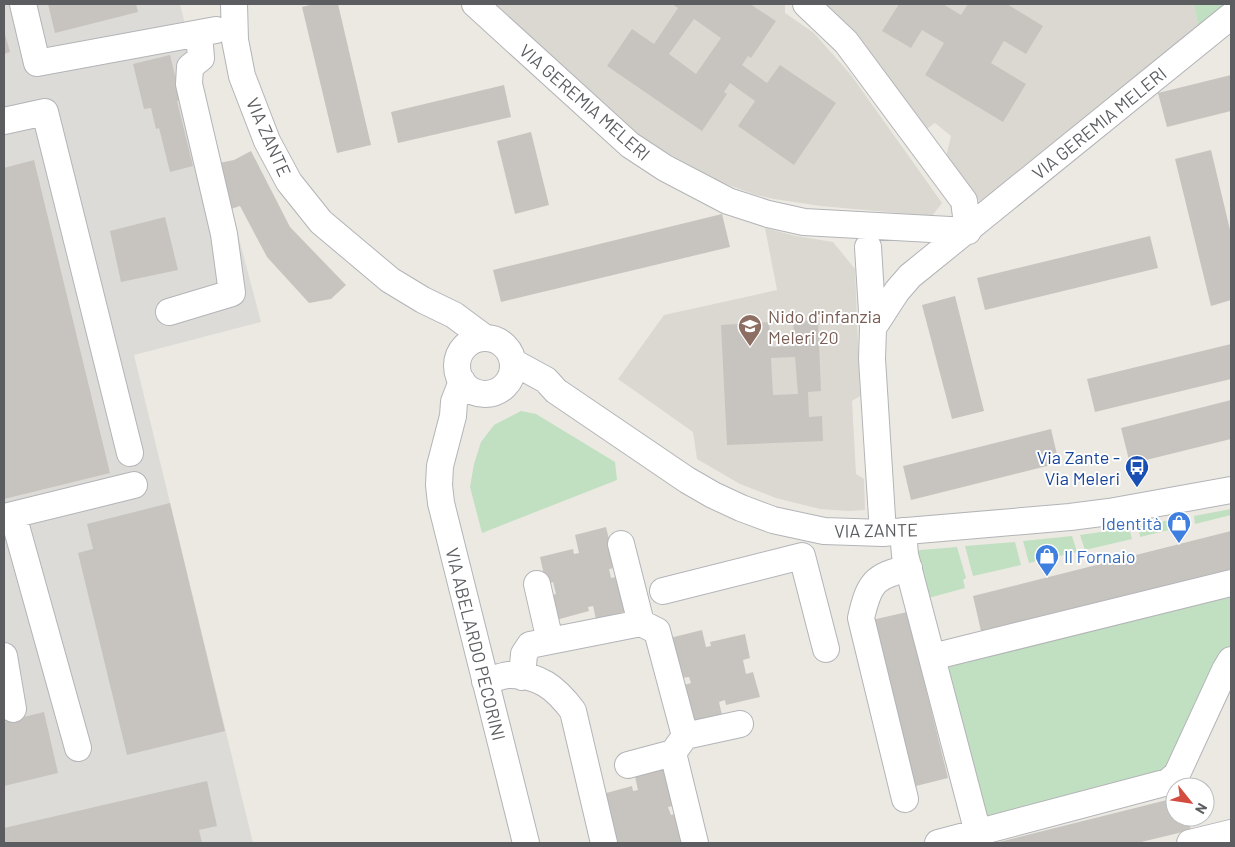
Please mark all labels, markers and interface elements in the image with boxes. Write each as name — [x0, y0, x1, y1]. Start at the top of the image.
street label: VIA GEREMIA MELERI — [515, 39, 655, 165]
street label: VIA GEREMIA MELERI — [1027, 62, 1171, 184]
street label: VIA ZANTE — [242, 94, 296, 180]
place label: Nido d'infanzia Meleri 20 — [768, 305, 881, 348]
school or university icon: Nido d'infanzia Meleri 20 — [737, 313, 763, 347]
place label: Via Zante - Via Meleri — [1037, 446, 1120, 489]
bus stop icon: Via Zante - Via Meleri — [1124, 454, 1150, 488]
shop icon: Identità — [1166, 510, 1192, 544]
place label: Identità — [1101, 512, 1162, 534]
street label: VIA ZANTE — [834, 518, 918, 542]
shop icon: Il Fornaio — [1034, 543, 1060, 577]
street label: VIA ABELARDO PECORINI — [441, 545, 511, 743]
place label: Il Fornaio — [1064, 545, 1136, 567]
north arrow — [1165, 777, 1215, 827]
text: N — [1192, 800, 1211, 817]

